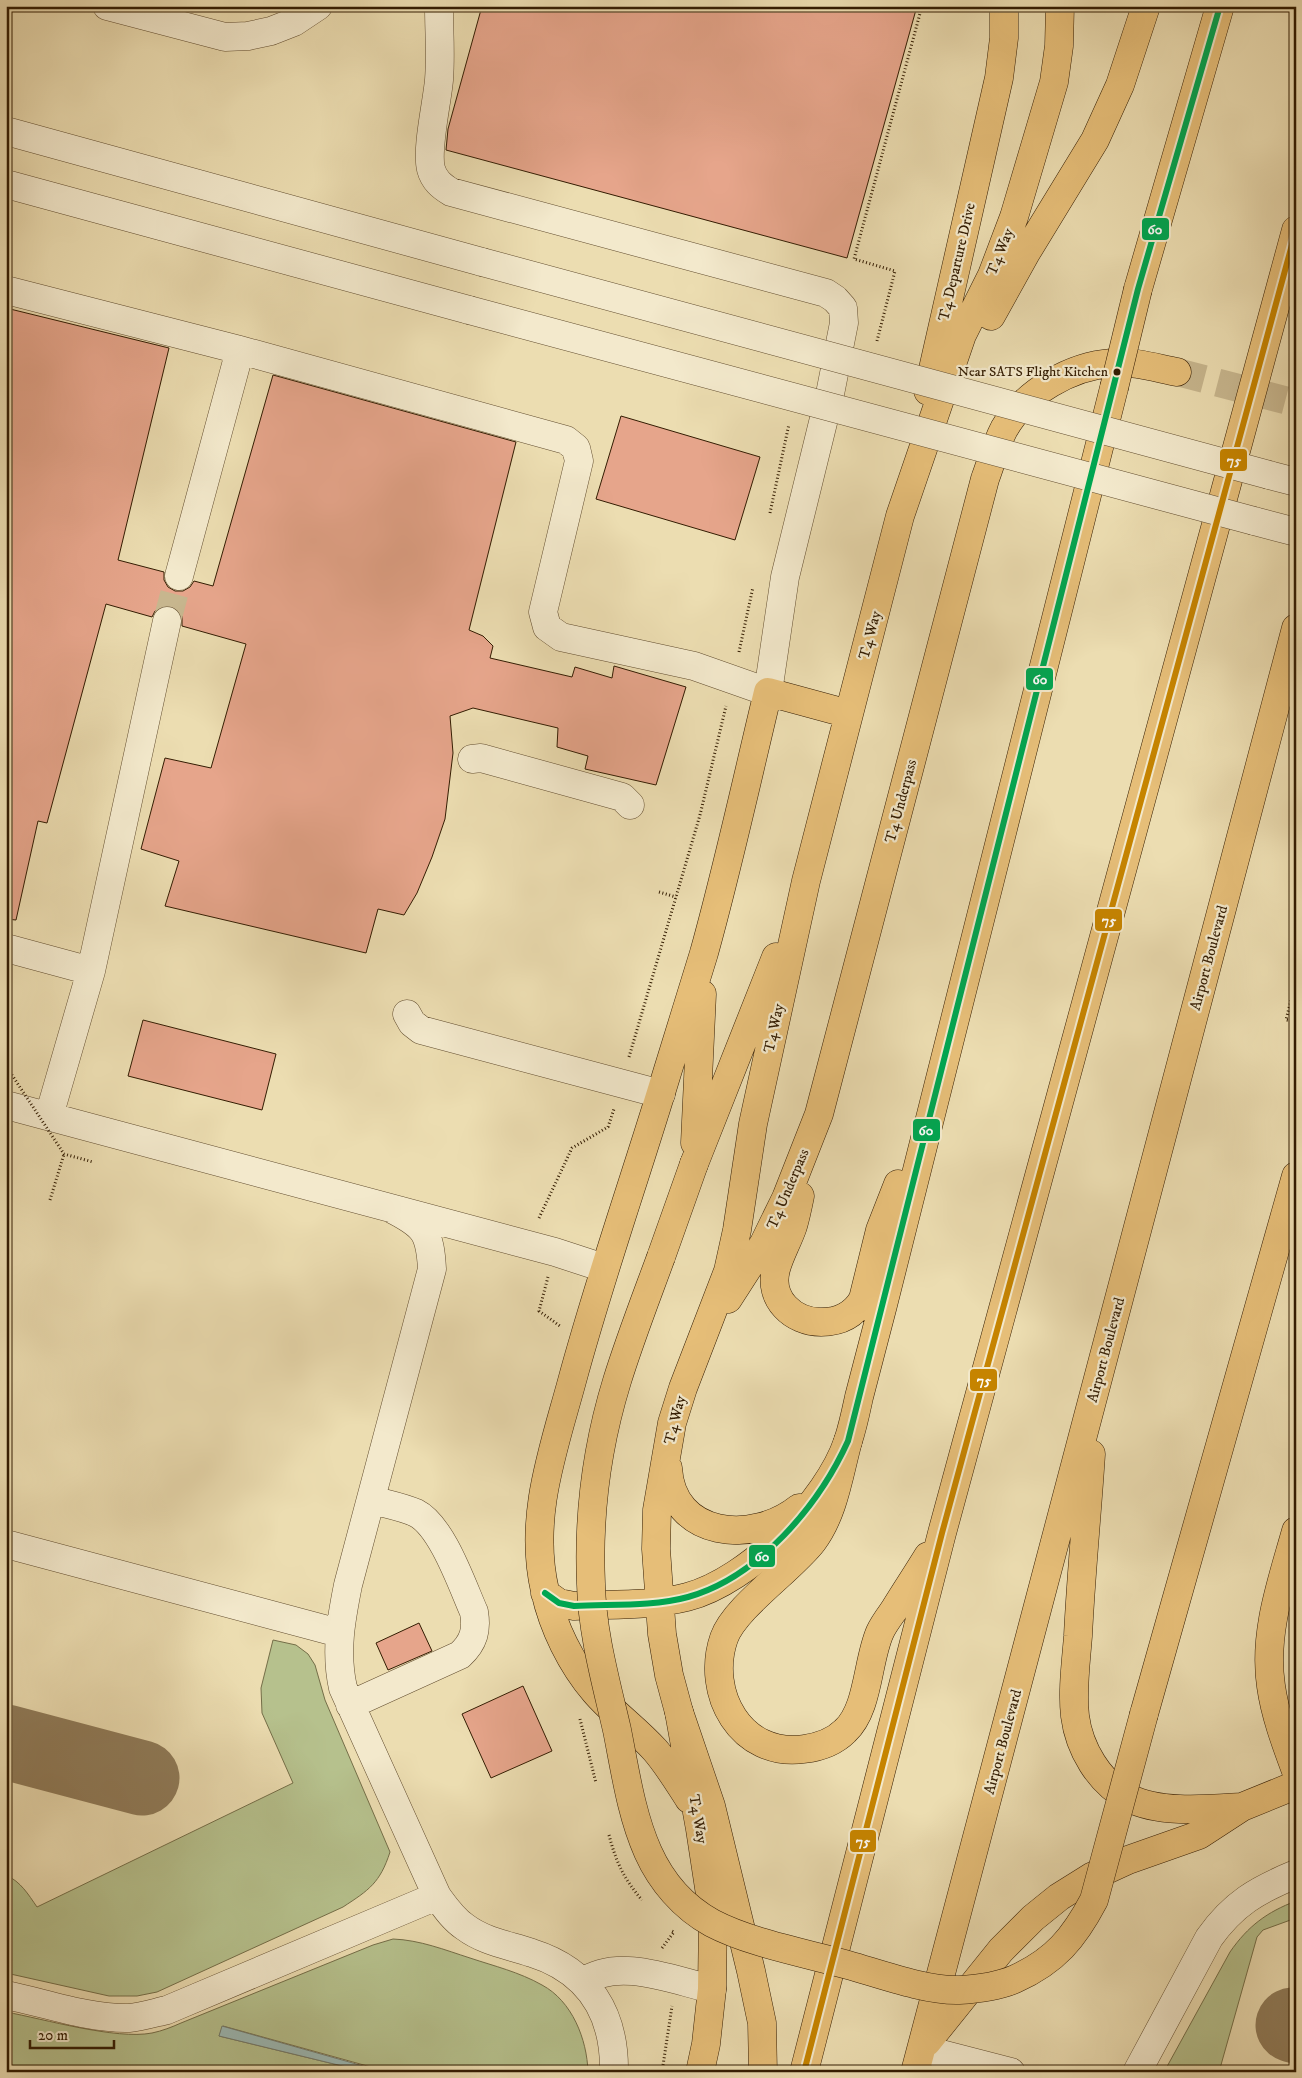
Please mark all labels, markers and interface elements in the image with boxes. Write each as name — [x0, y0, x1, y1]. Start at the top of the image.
street label: T4 Departure Drive — [934, 201, 980, 323]
line badge: 60 — [1141, 217, 1170, 241]
text: 60 — [1148, 221, 1163, 239]
street label: T4 Way — [982, 225, 1018, 278]
place label: Near SATS Flight Kitchen — [958, 363, 1109, 381]
marker: Near SATS Flight Kitchen — [1112, 367, 1122, 377]
line badge: 75 — [1219, 448, 1248, 472]
text: 75 — [1227, 452, 1241, 470]
street label: T4 Way — [854, 608, 886, 661]
line badge: 60 — [1025, 667, 1054, 691]
text: 60 — [1033, 671, 1048, 689]
street label: T4 Underpass — [881, 757, 921, 845]
street label: Airport Boulevard — [1186, 903, 1232, 1013]
line badge: 75 — [1094, 908, 1123, 932]
text: 75 — [1102, 912, 1116, 930]
street label: T4 Way — [760, 1001, 789, 1054]
line badge: 60 — [912, 1118, 941, 1142]
text: 60 — [919, 1122, 934, 1140]
street label: T4 Underpass — [763, 1146, 813, 1232]
street label: Airport Boulevard — [1083, 1295, 1129, 1405]
line badge: 75 — [969, 1368, 998, 1392]
text: 75 — [977, 1372, 991, 1390]
street label: T4 Way — [660, 1393, 690, 1446]
line badge: 60 — [748, 1544, 776, 1568]
text: 60 — [755, 1548, 770, 1566]
street label: Airport Boulevard — [980, 1687, 1026, 1797]
street label: T4 Way — [684, 1793, 712, 1846]
line badge: 75 — [849, 1829, 877, 1853]
text: 75 — [856, 1833, 870, 1851]
scale bar — [30, 2018, 114, 2050]
text: 20 m — [38, 2026, 68, 2045]

